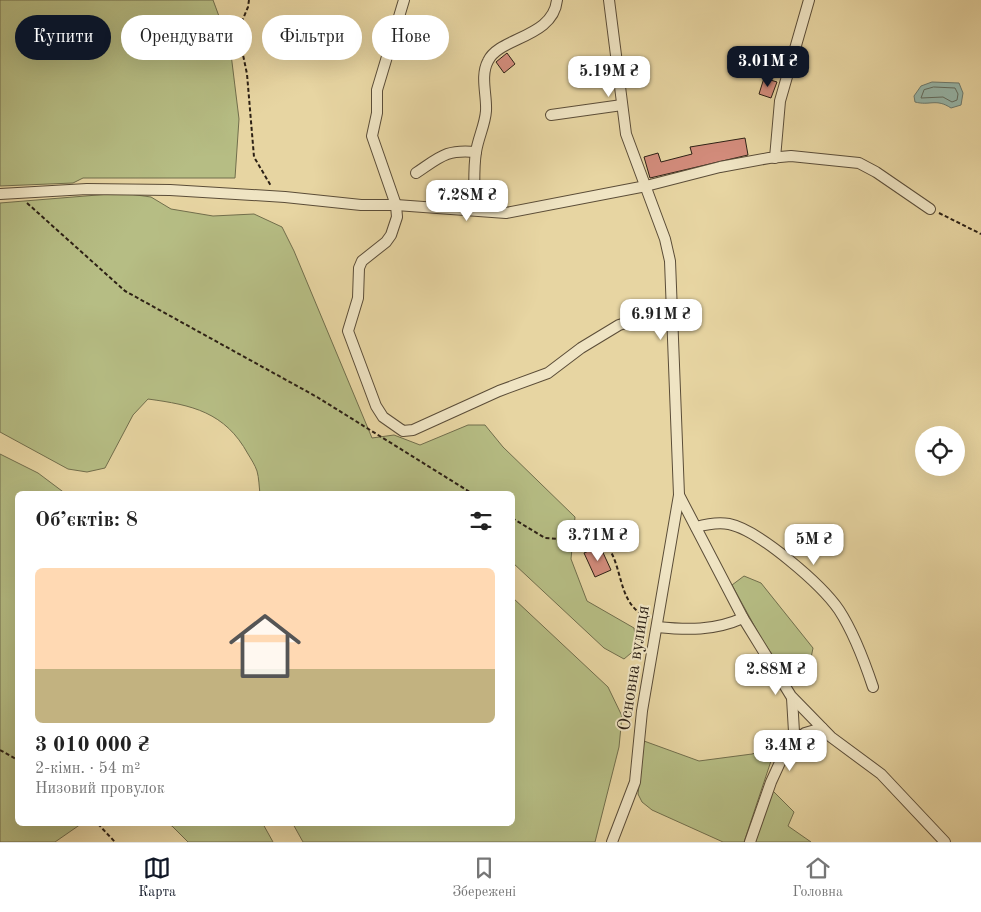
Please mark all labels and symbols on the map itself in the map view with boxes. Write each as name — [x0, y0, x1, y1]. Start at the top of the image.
pin: 3.01M ₴ — [722, 46, 814, 88]
pin: 5.19M ₴ — [563, 56, 655, 98]
pin: 7.28M ₴ — [421, 180, 513, 222]
pin: 6.91M ₴ — [615, 298, 707, 341]
pin: 3.71M ₴ — [552, 520, 644, 562]
pin: 5M ₴ — [784, 524, 844, 566]
street label: Основна вулиця — [615, 604, 653, 732]
pin: 2.88M ₴ — [730, 654, 822, 696]
pin: 3.4M ₴ — [749, 730, 831, 772]

